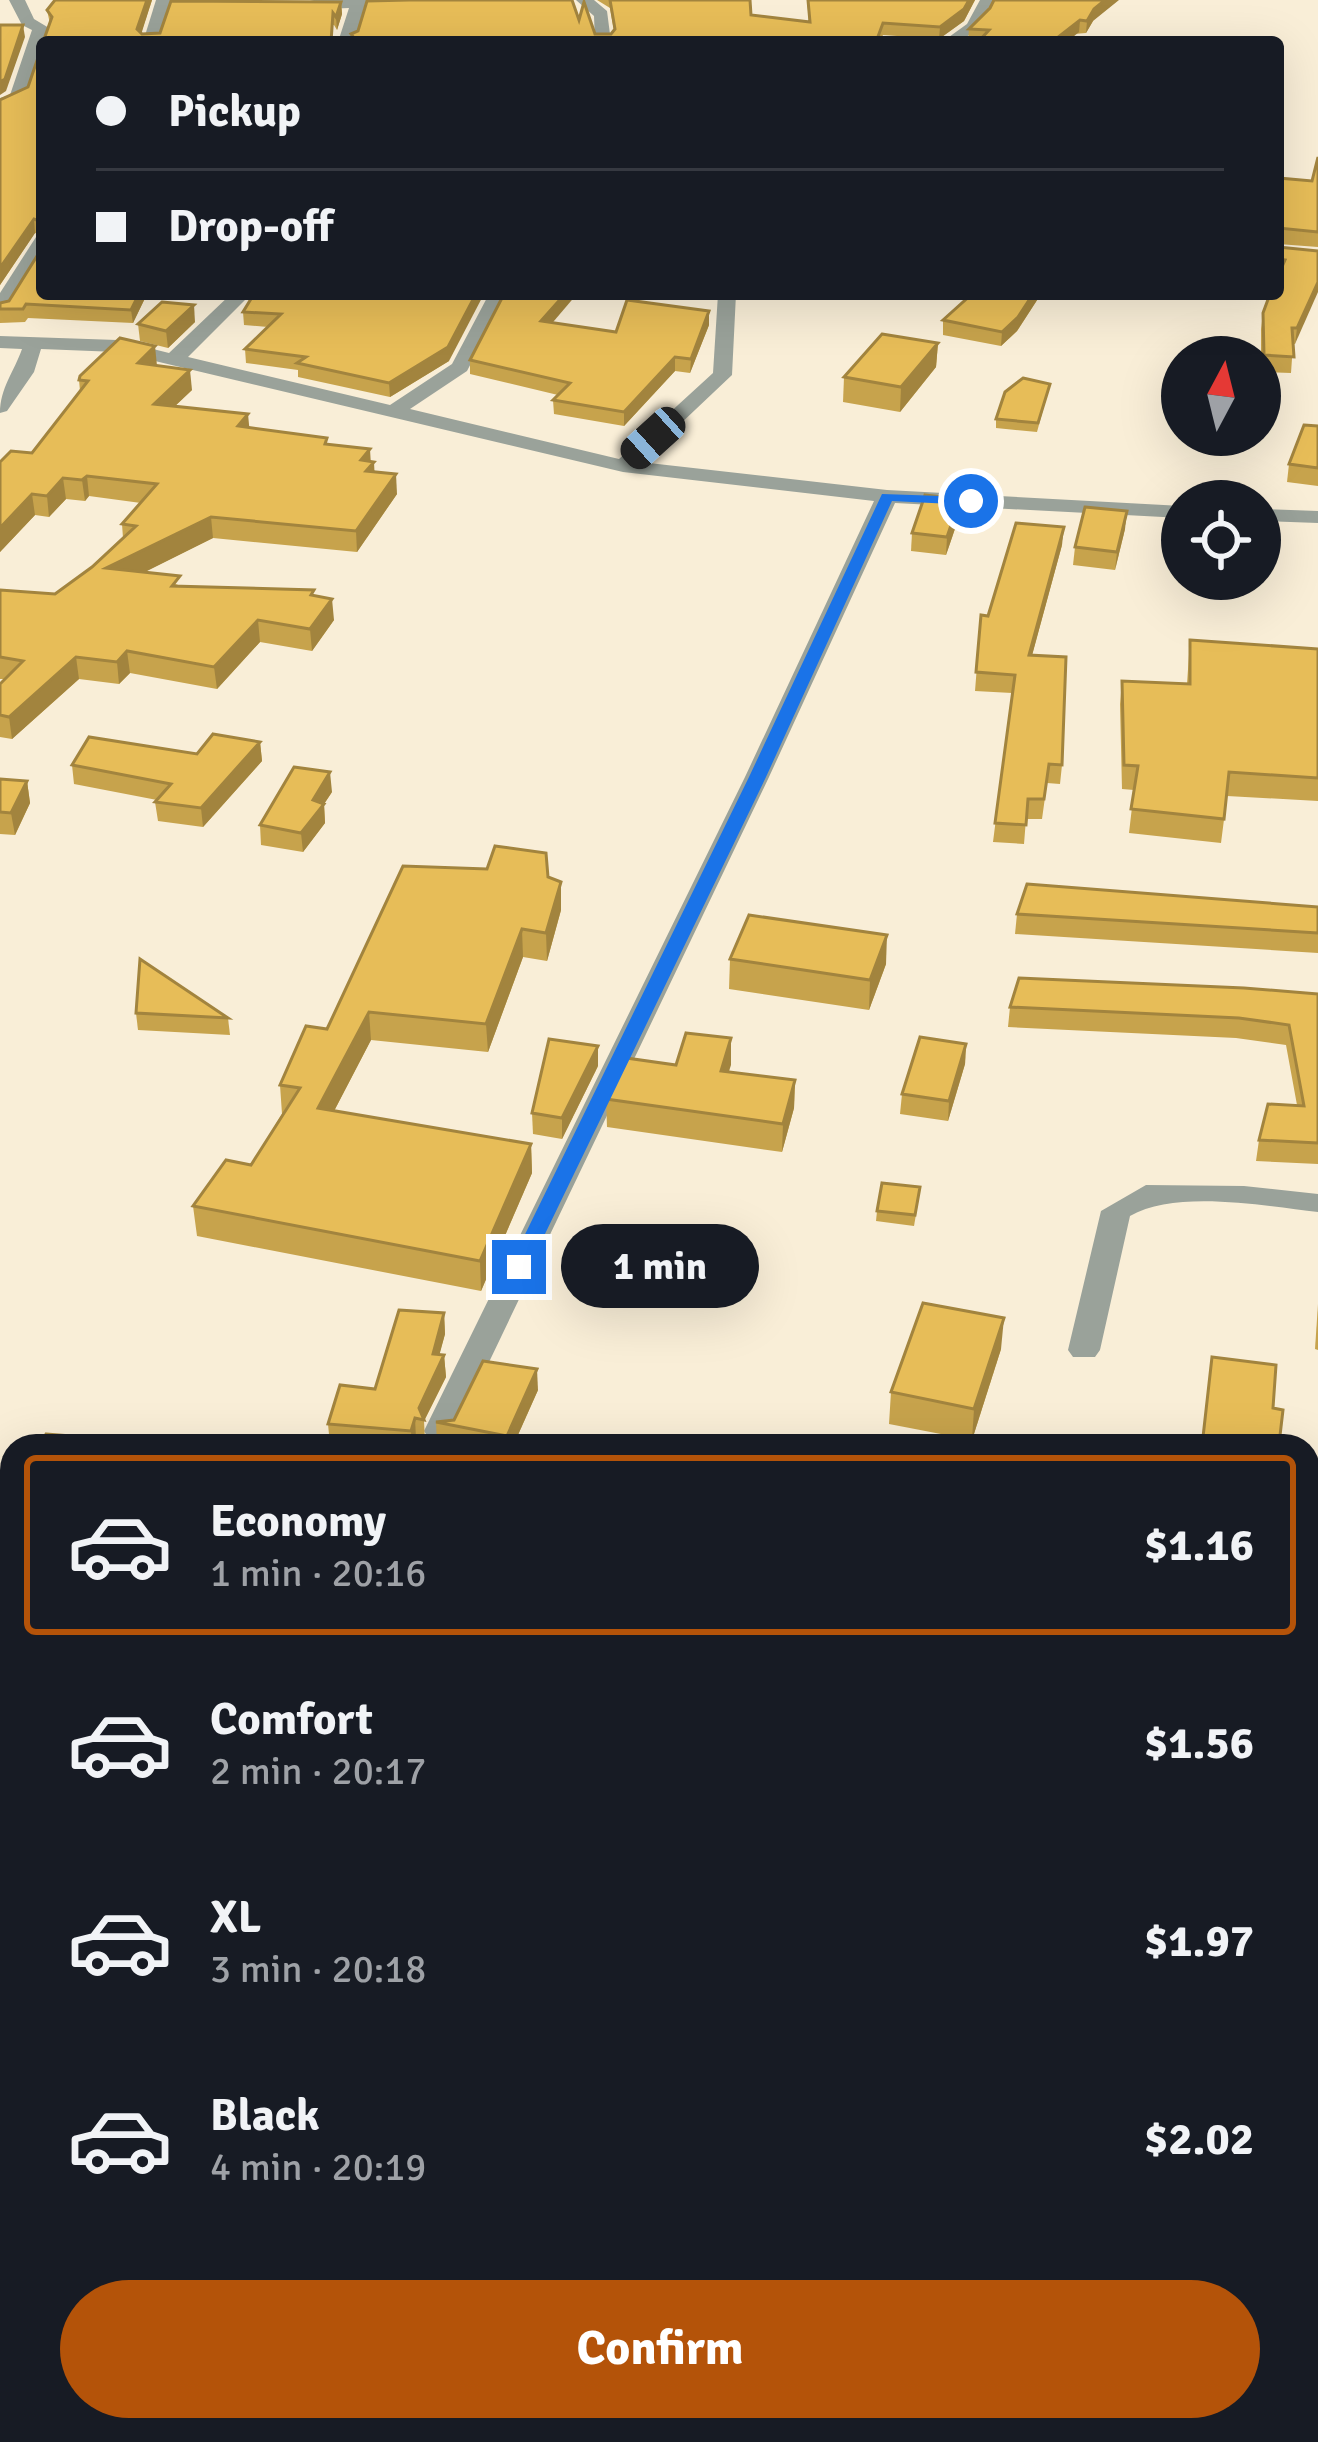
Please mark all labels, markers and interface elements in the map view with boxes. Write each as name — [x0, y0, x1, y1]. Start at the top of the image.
text: Pickup — [168, 84, 301, 139]
text: Drop-off — [168, 199, 333, 254]
north arrow — [1161, 336, 1281, 456]
map controls — [1161, 336, 1281, 600]
car — [614, 401, 692, 475]
route start — [944, 474, 998, 528]
button: locate — [1161, 480, 1281, 600]
callout: 1 min — [561, 1225, 759, 1309]
route end — [492, 1240, 546, 1294]
text: 1 min — [613, 1242, 707, 1290]
icon: car — [66, 1491, 174, 1599]
text: Economy — [210, 1494, 386, 1549]
text: $1.16 — [1144, 1518, 1254, 1573]
text: 1 min · 20:16 — [210, 1549, 426, 1597]
icon: car — [66, 1689, 174, 1797]
text: Comfort — [210, 1692, 373, 1747]
text: $1.56 — [1144, 1716, 1254, 1771]
text: 2 min · 20:17 — [210, 1747, 426, 1795]
icon: car — [66, 1887, 174, 1995]
text: XL — [210, 1890, 261, 1945]
text: $1.97 — [1144, 1914, 1254, 1969]
text: 3 min · 20:18 — [210, 1945, 426, 1993]
icon: car — [66, 2085, 174, 2193]
text: Black — [210, 2088, 320, 2143]
text: $2.02 — [1144, 2112, 1254, 2167]
text: 4 min · 20:19 — [210, 2143, 426, 2191]
button: Confirm — [60, 2280, 1260, 2418]

